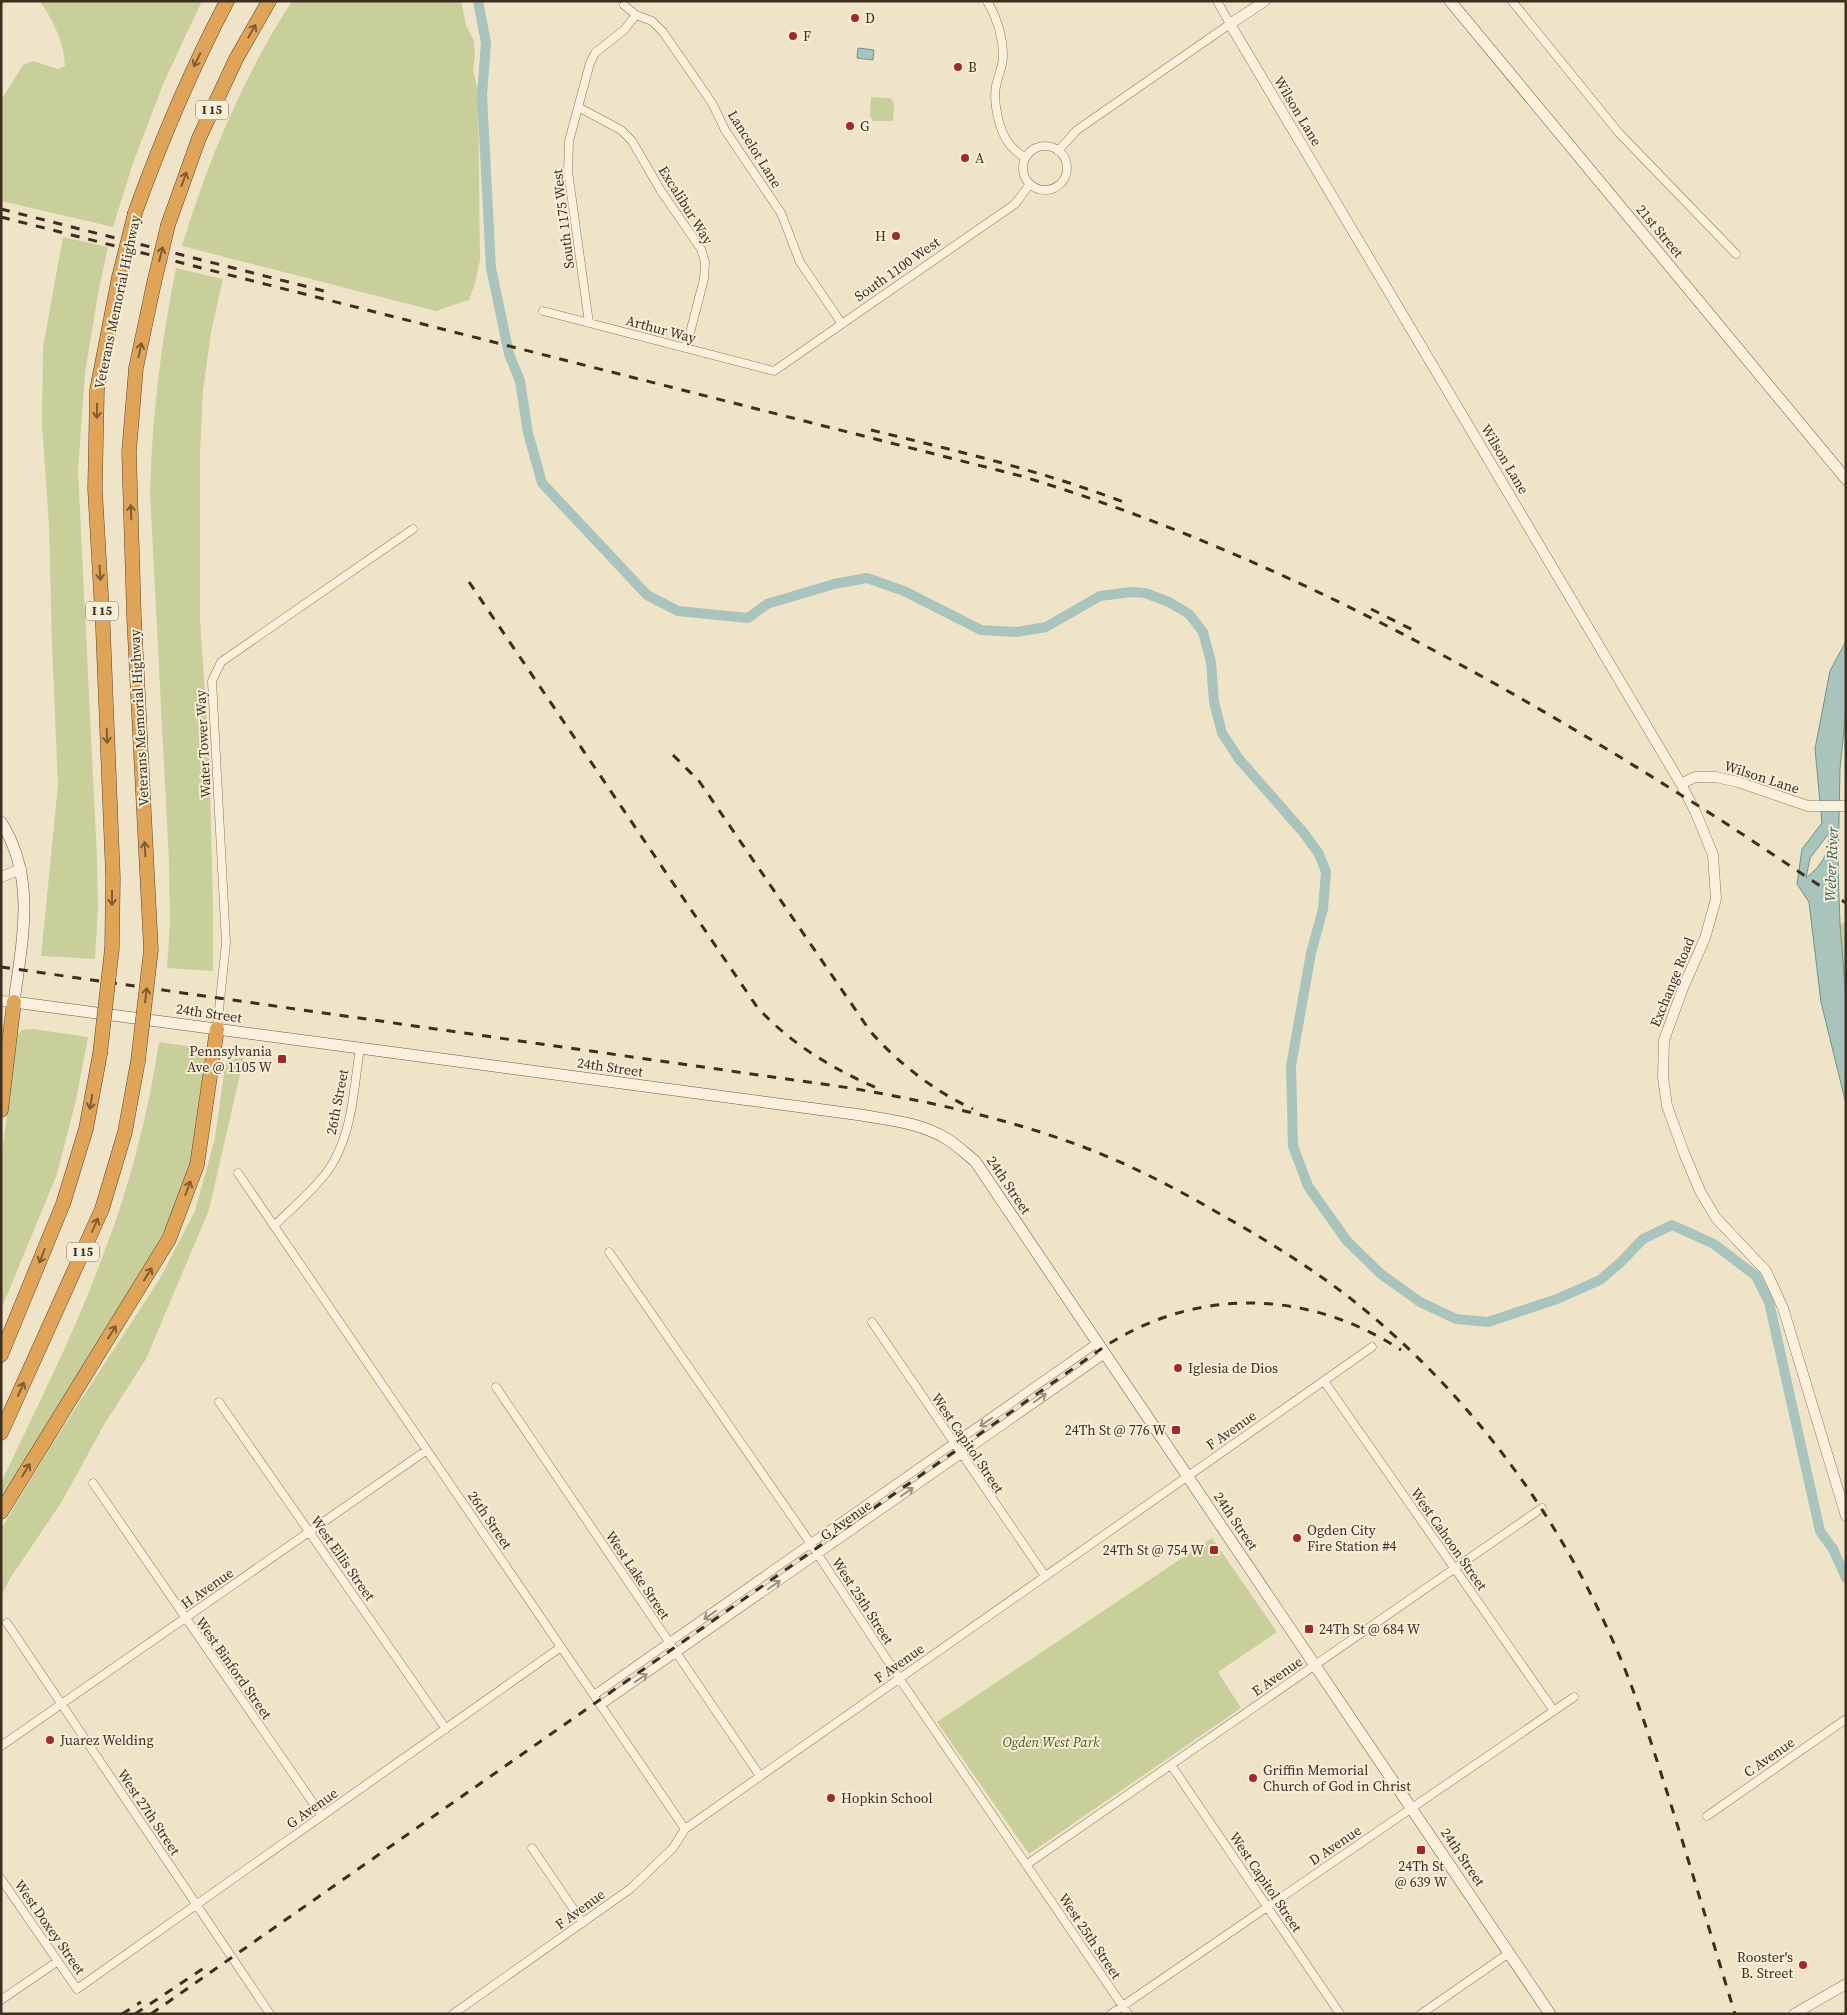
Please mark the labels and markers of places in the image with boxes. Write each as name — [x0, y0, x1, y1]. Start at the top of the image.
place label: D — [865, 8, 875, 28]
marker: D — [849, 12, 861, 24]
place label: F — [803, 26, 811, 46]
marker: F — [787, 30, 799, 42]
place label: B — [968, 57, 977, 77]
marker: B — [952, 61, 964, 73]
place label: G — [860, 116, 870, 136]
marker: G — [844, 120, 856, 132]
place label: A — [975, 148, 985, 168]
marker: A — [959, 152, 971, 164]
place label: H — [875, 226, 886, 246]
marker: H — [890, 230, 902, 242]
place label: Pennsylvania Ave @ 1105 W — [187, 1041, 273, 1077]
marker: Pennsylvania Ave @ 1105 W — [276, 1053, 288, 1065]
place label: Iglesia de Dios — [1188, 1358, 1278, 1378]
marker: Iglesia de Dios — [1172, 1362, 1184, 1374]
place label: 24Th St @ 776 W — [1065, 1420, 1167, 1440]
marker: 24Th St @ 776 W — [1170, 1424, 1182, 1436]
place label: Ogden City Fire Station #4 — [1307, 1520, 1397, 1556]
marker: Ogden City Fire Station #4 — [1291, 1532, 1303, 1544]
place label: 24Th St @ 754 W — [1103, 1540, 1205, 1560]
marker: 24Th St @ 754 W — [1208, 1544, 1220, 1556]
place label: 24Th St @ 684 W — [1319, 1619, 1421, 1639]
marker: 24Th St @ 684 W — [1303, 1623, 1315, 1635]
place label: Juarez Welding — [59, 1730, 154, 1750]
marker: Juarez Welding — [44, 1734, 56, 1746]
place label: Griffin Memorial Church of God in Christ — [1263, 1760, 1411, 1796]
marker: Griffin Memorial Church of God in Christ — [1247, 1772, 1259, 1784]
place label: Hopkin School — [841, 1788, 933, 1808]
marker: Hopkin School — [825, 1792, 837, 1804]
marker: 24Th St @ 639 W — [1415, 1844, 1427, 1856]
place label: 24Th St @ 639 W — [1395, 1856, 1448, 1892]
place label: Rooster's B. Street — [1737, 1947, 1793, 1983]
marker: Rooster's B. Street — [1797, 1959, 1809, 1971]

